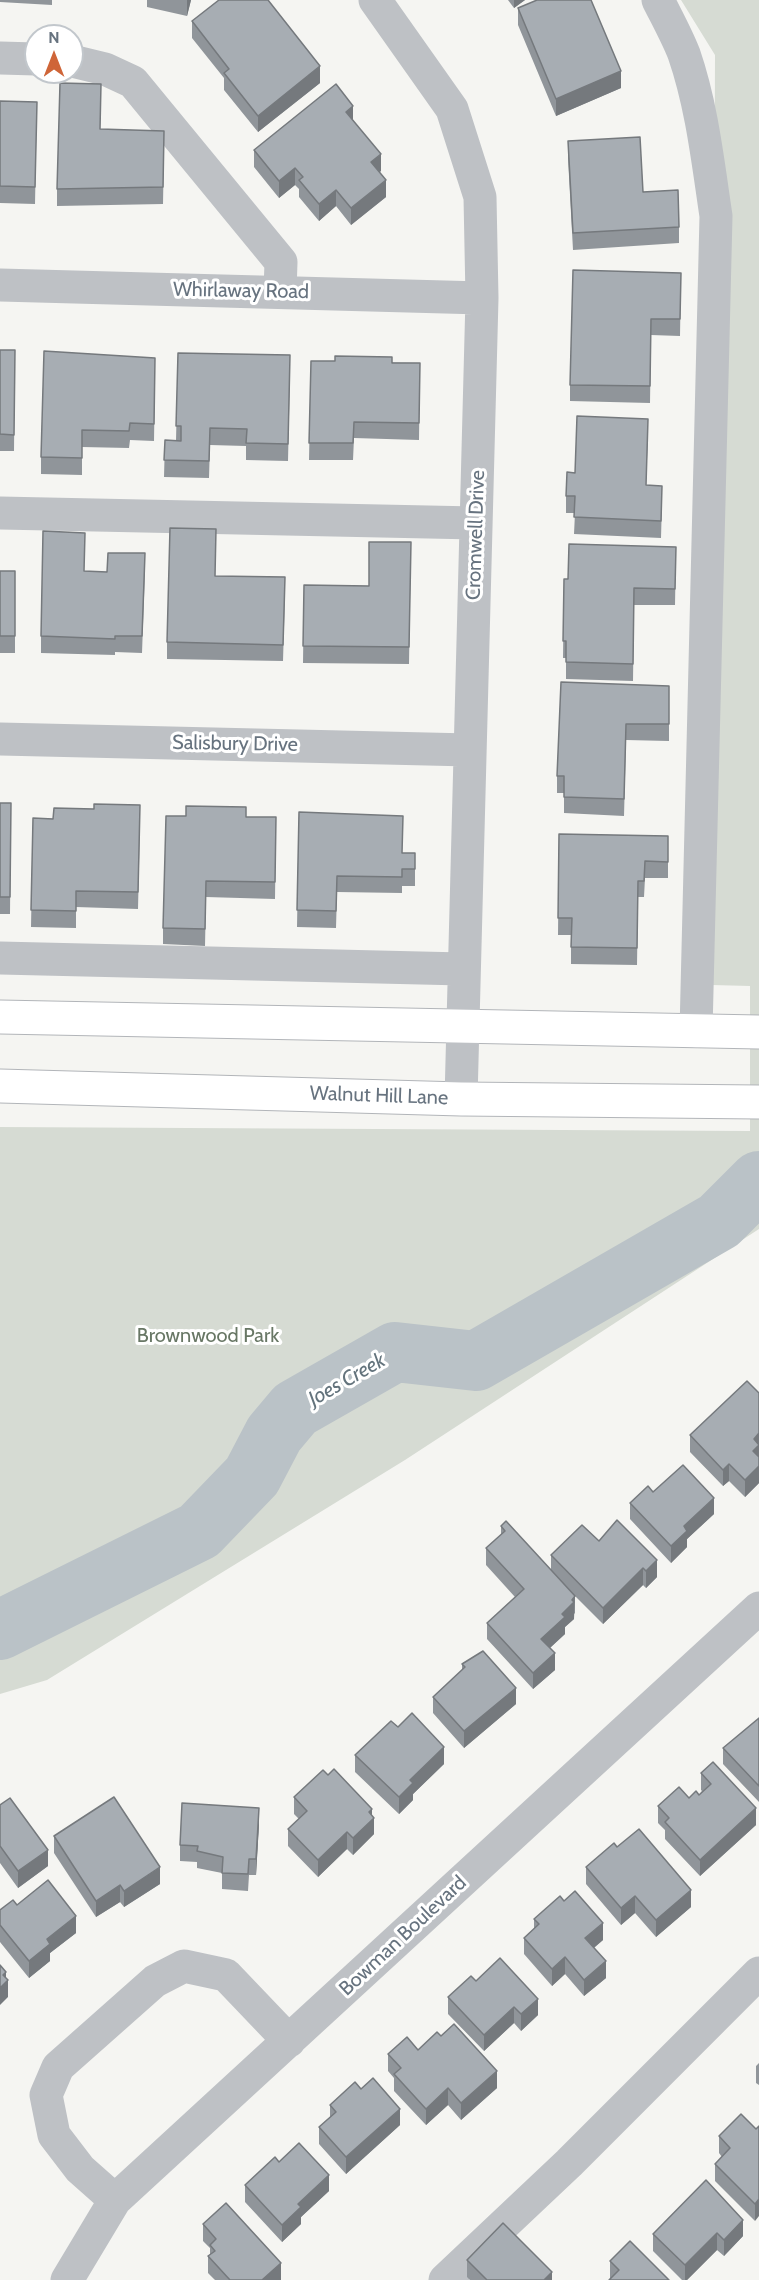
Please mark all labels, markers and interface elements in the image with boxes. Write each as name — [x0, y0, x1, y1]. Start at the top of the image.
north arrow — [24, 24, 84, 84]
text: N — [48, 28, 60, 47]
street label: Whirlaway Road — [173, 278, 309, 304]
street label: Cromwell Drive — [462, 470, 490, 600]
street label: Salisbury Drive — [172, 731, 298, 757]
street label: Walnut Hill Lane — [309, 1082, 449, 1110]
park label: Brownwood Park — [137, 1324, 279, 1348]
water label: Joes Creek — [304, 1348, 390, 1412]
street label: Bowman Boulevard — [335, 1871, 471, 2001]

